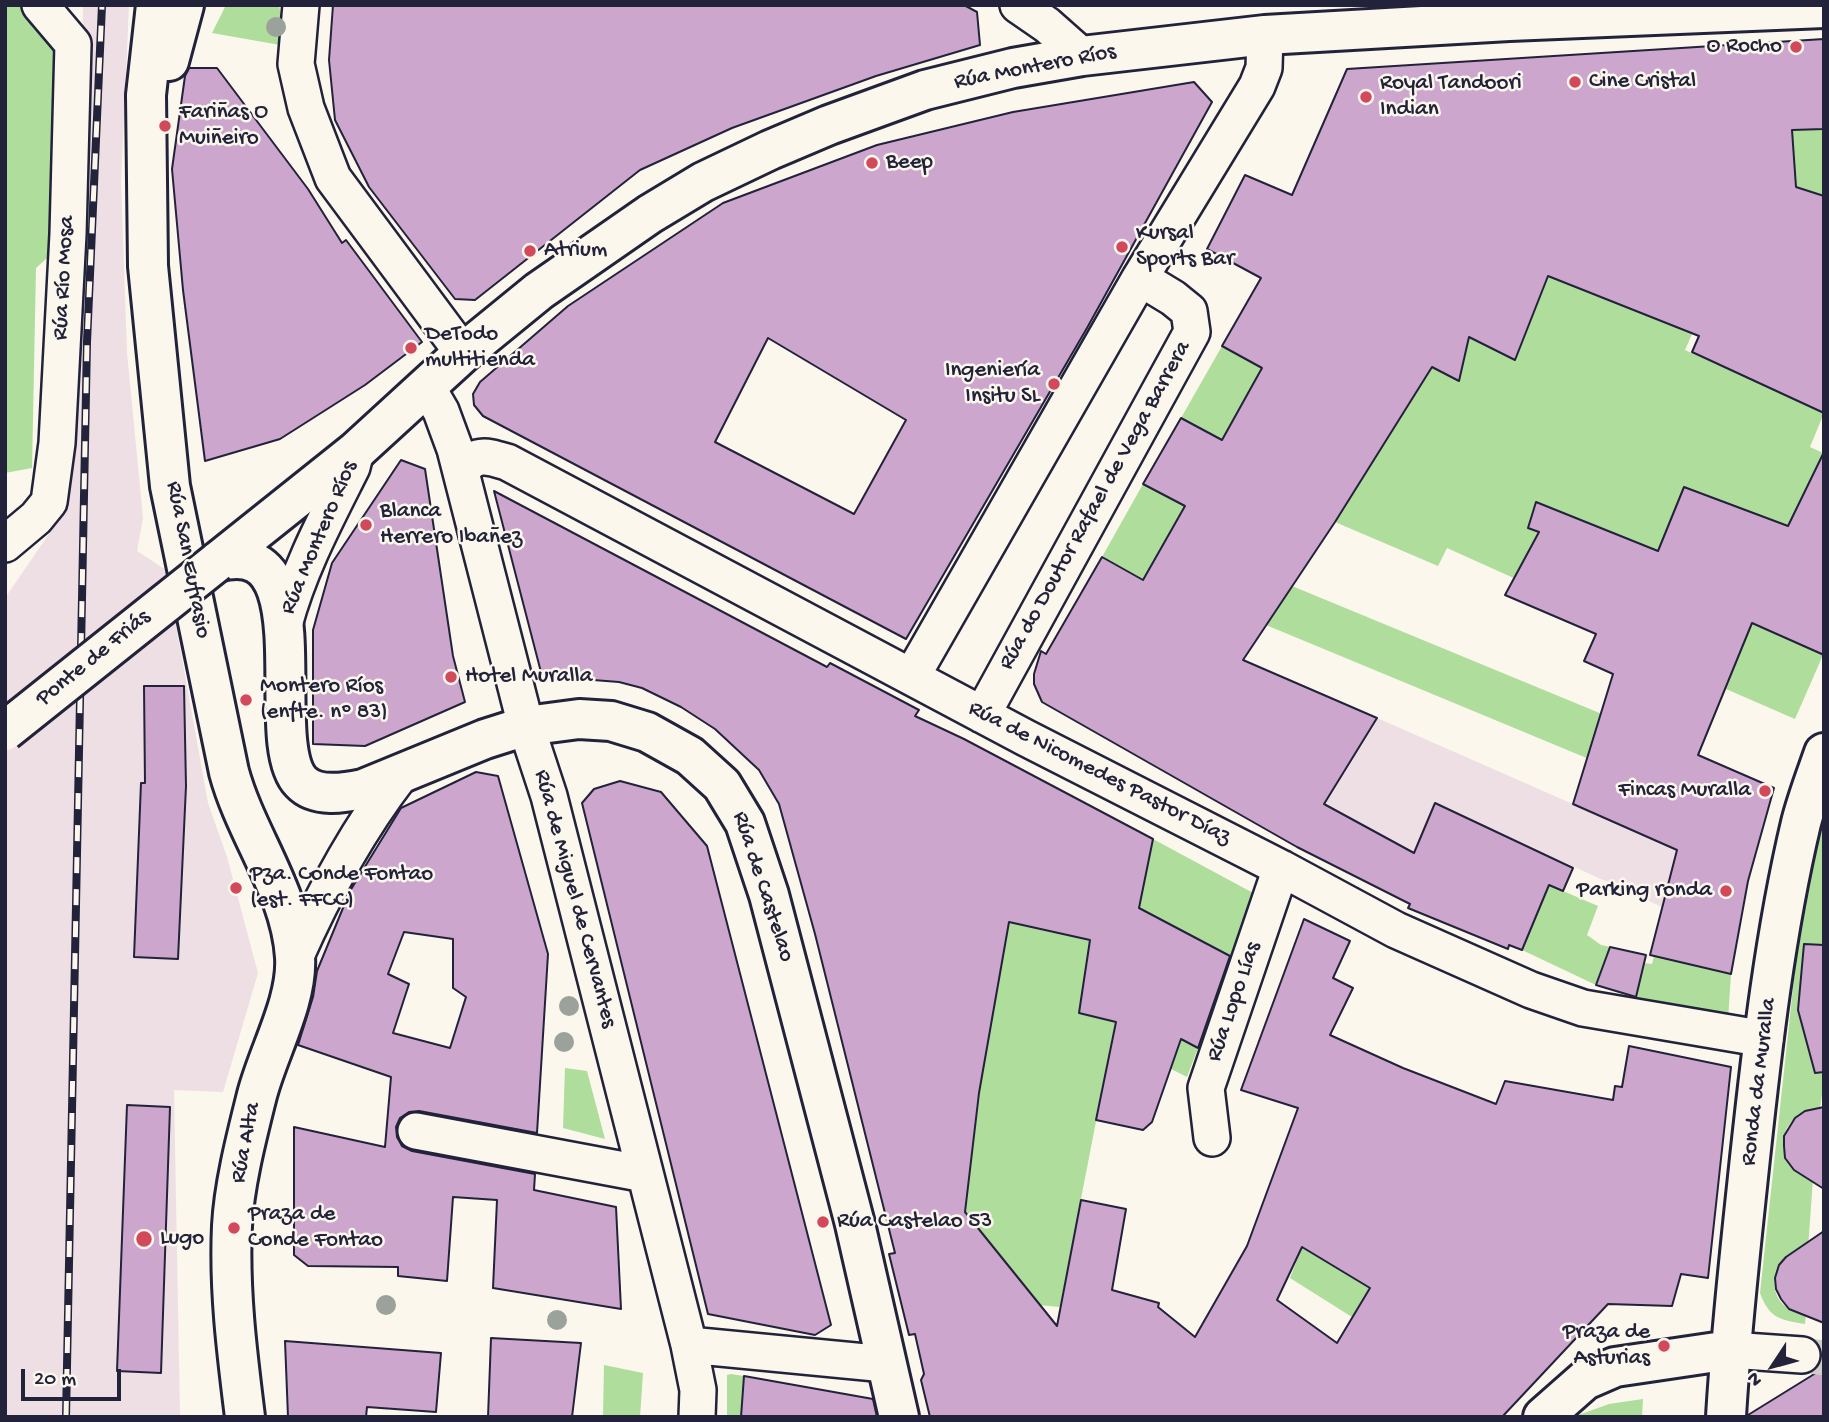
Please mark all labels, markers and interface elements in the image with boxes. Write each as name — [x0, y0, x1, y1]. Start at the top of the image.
place label: O Rocho — [1707, 33, 1782, 61]
street label: Rúa Montero Ríos — [952, 39, 1118, 97]
marker: O Rocho — [1788, 39, 1804, 55]
place label: Cine Cristal — [1589, 68, 1696, 96]
place label: Royal Tandoori Indian — [1380, 70, 1522, 124]
marker: Cine Cristal — [1567, 74, 1583, 90]
marker: Royal Tandoori Indian — [1358, 89, 1374, 105]
place label: Fariñas O Muiñeiro — [179, 99, 268, 153]
marker: Fariñas O Muiñeiro — [157, 118, 173, 134]
place label: Beep — [886, 149, 933, 177]
marker: Beep — [864, 155, 880, 171]
street label: Rúa Río Mosa — [48, 215, 82, 341]
place label: Kursal Sports Bar — [1136, 220, 1234, 274]
place label: Atrium — [544, 237, 607, 265]
marker: Kursal Sports Bar — [1114, 239, 1130, 255]
marker: Atrium — [522, 243, 538, 259]
place label: DeTodo multitienda — [425, 321, 535, 375]
street label: Rúa do Doutor Rafael de Vega Barrera — [994, 337, 1198, 675]
marker: DeTodo multitienda — [403, 340, 419, 356]
place label: Ingeniería Insitu SL — [945, 357, 1040, 411]
marker: Ingeniería Insitu SL — [1046, 376, 1062, 392]
street label: Rúa Montero Ríos — [275, 457, 365, 619]
street label: Rúa San Eufrasio — [158, 479, 216, 641]
place label: Blanca Herrero Ibañez — [380, 498, 522, 552]
marker: Blanca Herrero Ibañez — [358, 517, 374, 533]
street label: Ponte de Friás — [31, 604, 157, 714]
place label: Hotel Muralla — [465, 663, 592, 691]
marker: Hotel Muralla — [443, 669, 459, 685]
place label: Montero Ríos (enfte. nº 83) — [260, 673, 388, 727]
marker: Montero Ríos (enfte. nº 83) — [238, 692, 254, 708]
street label: Rúa de Nicomedes Pastor Díaz — [963, 696, 1235, 852]
street label: Rúa de Miguel de Cervantes — [526, 767, 622, 1031]
place label: Fincas Muralla — [1618, 777, 1751, 805]
marker: Fincas Muralla — [1757, 783, 1773, 799]
street label: Rúa de Castelao — [725, 808, 799, 966]
place label: Pza. Conde Fontao (est. FFCC) — [250, 861, 433, 915]
place label: Parking ronda — [1576, 877, 1712, 905]
marker: Pza. Conde Fontao (est. FFCC) — [228, 880, 244, 896]
marker: Parking ronda — [1718, 883, 1734, 899]
street label: Rúa Lopo Lías — [1202, 939, 1268, 1065]
street label: Ronda da Muralla — [1736, 997, 1784, 1167]
street label: Rúa Alta — [226, 1100, 268, 1186]
place label: Praza de Conde Fontao — [248, 1201, 383, 1255]
place label: Rúa Castelao 53 — [837, 1208, 992, 1236]
marker: Rúa Castelao 53 — [815, 1214, 831, 1230]
marker: Praza de Conde Fontao — [226, 1220, 242, 1236]
place label: Lugo — [160, 1225, 204, 1253]
marker: Lugo — [134, 1229, 154, 1249]
place label: Praza de Asturias — [1563, 1319, 1650, 1373]
north arrow — [1738, 1331, 1808, 1401]
marker: Praza de Asturias — [1656, 1338, 1672, 1354]
scale bar — [24, 1356, 124, 1400]
text: N — [1743, 1367, 1769, 1390]
text: 20 m — [34, 1368, 76, 1393]

